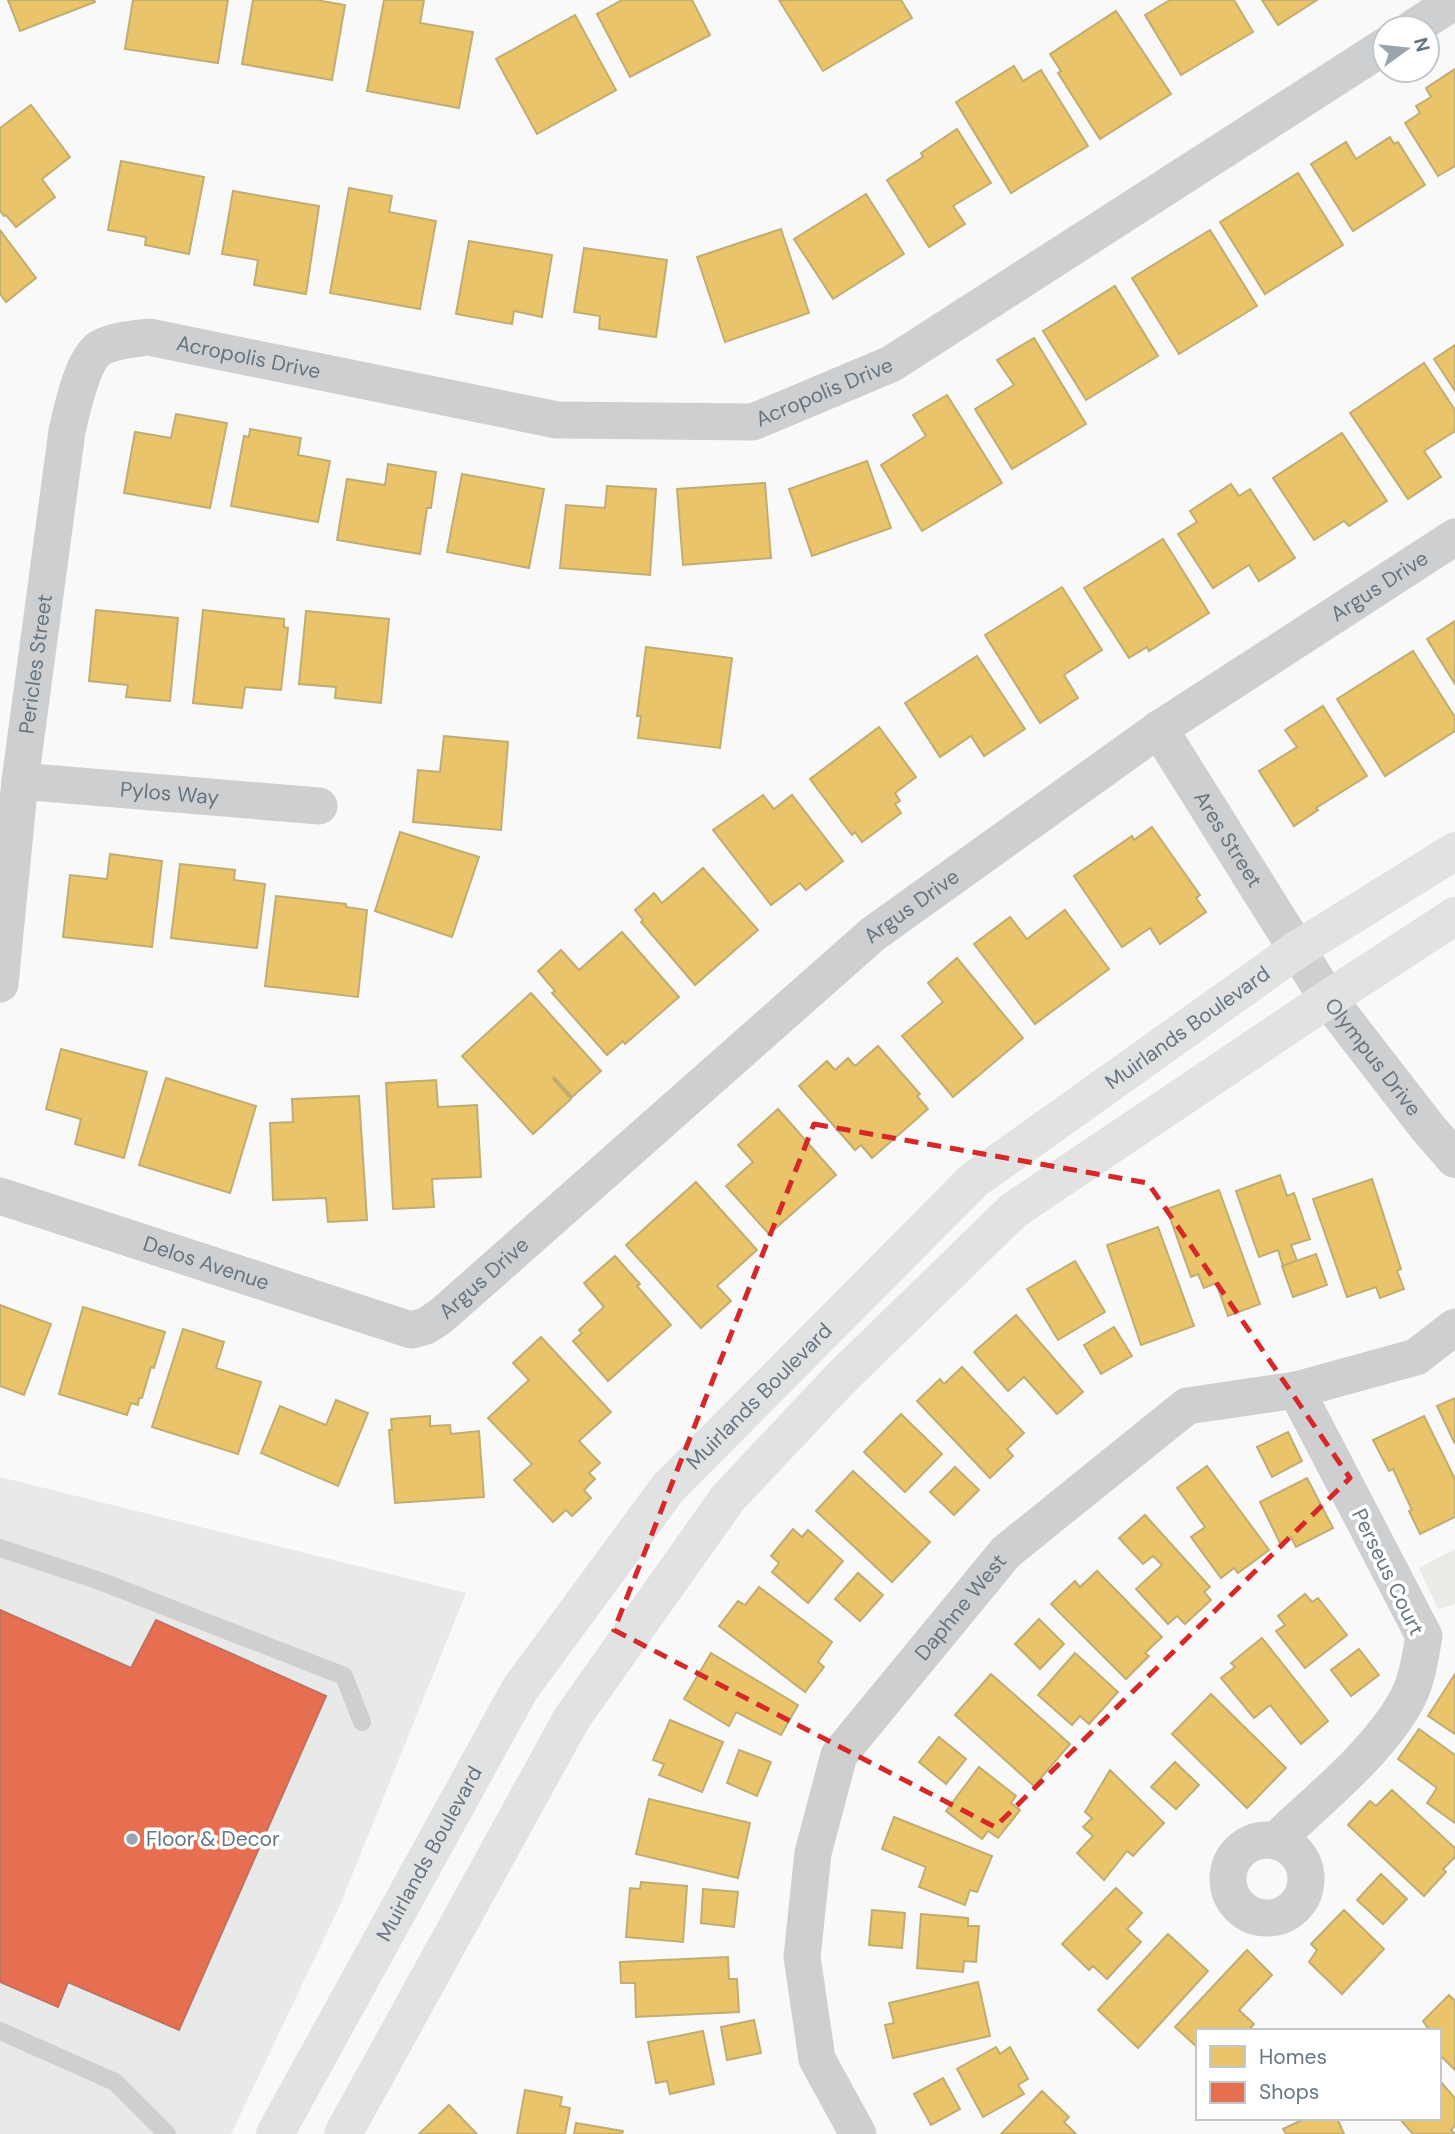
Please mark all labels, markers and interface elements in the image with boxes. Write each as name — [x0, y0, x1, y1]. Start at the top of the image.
north arrow — [1371, 14, 1441, 84]
text: N — [1408, 35, 1436, 55]
street label: Acropolis Drive — [174, 329, 323, 386]
street label: Acropolis Drive — [751, 351, 897, 433]
street label: Argus Drive — [1325, 544, 1434, 628]
street label: Pericles Street — [12, 592, 59, 736]
street label: Pylos Way — [119, 775, 220, 812]
street label: Ares Street — [1187, 786, 1269, 893]
street label: Argus Drive — [858, 863, 965, 950]
street label: Muirlands Boulevard — [1100, 959, 1275, 1096]
street label: Olympus Drive — [1318, 992, 1428, 1122]
street label: Delos Avenue — [140, 1230, 273, 1297]
street label: Argus Drive — [433, 1231, 535, 1325]
street label: Muirlands Boulevard — [680, 1317, 838, 1476]
street label: Perseus Court — [1345, 1504, 1431, 1640]
street label: Daphne West — [908, 1548, 1013, 1666]
street label: Muirlands Boulevard — [370, 1761, 489, 1946]
place label: Floor & Decor — [146, 1825, 280, 1853]
marker: Floor & Decor — [124, 1831, 140, 1847]
legend — [1196, 2029, 1441, 2120]
text: Homes — [1259, 2043, 1327, 2071]
text: Shops — [1259, 2078, 1319, 2106]

